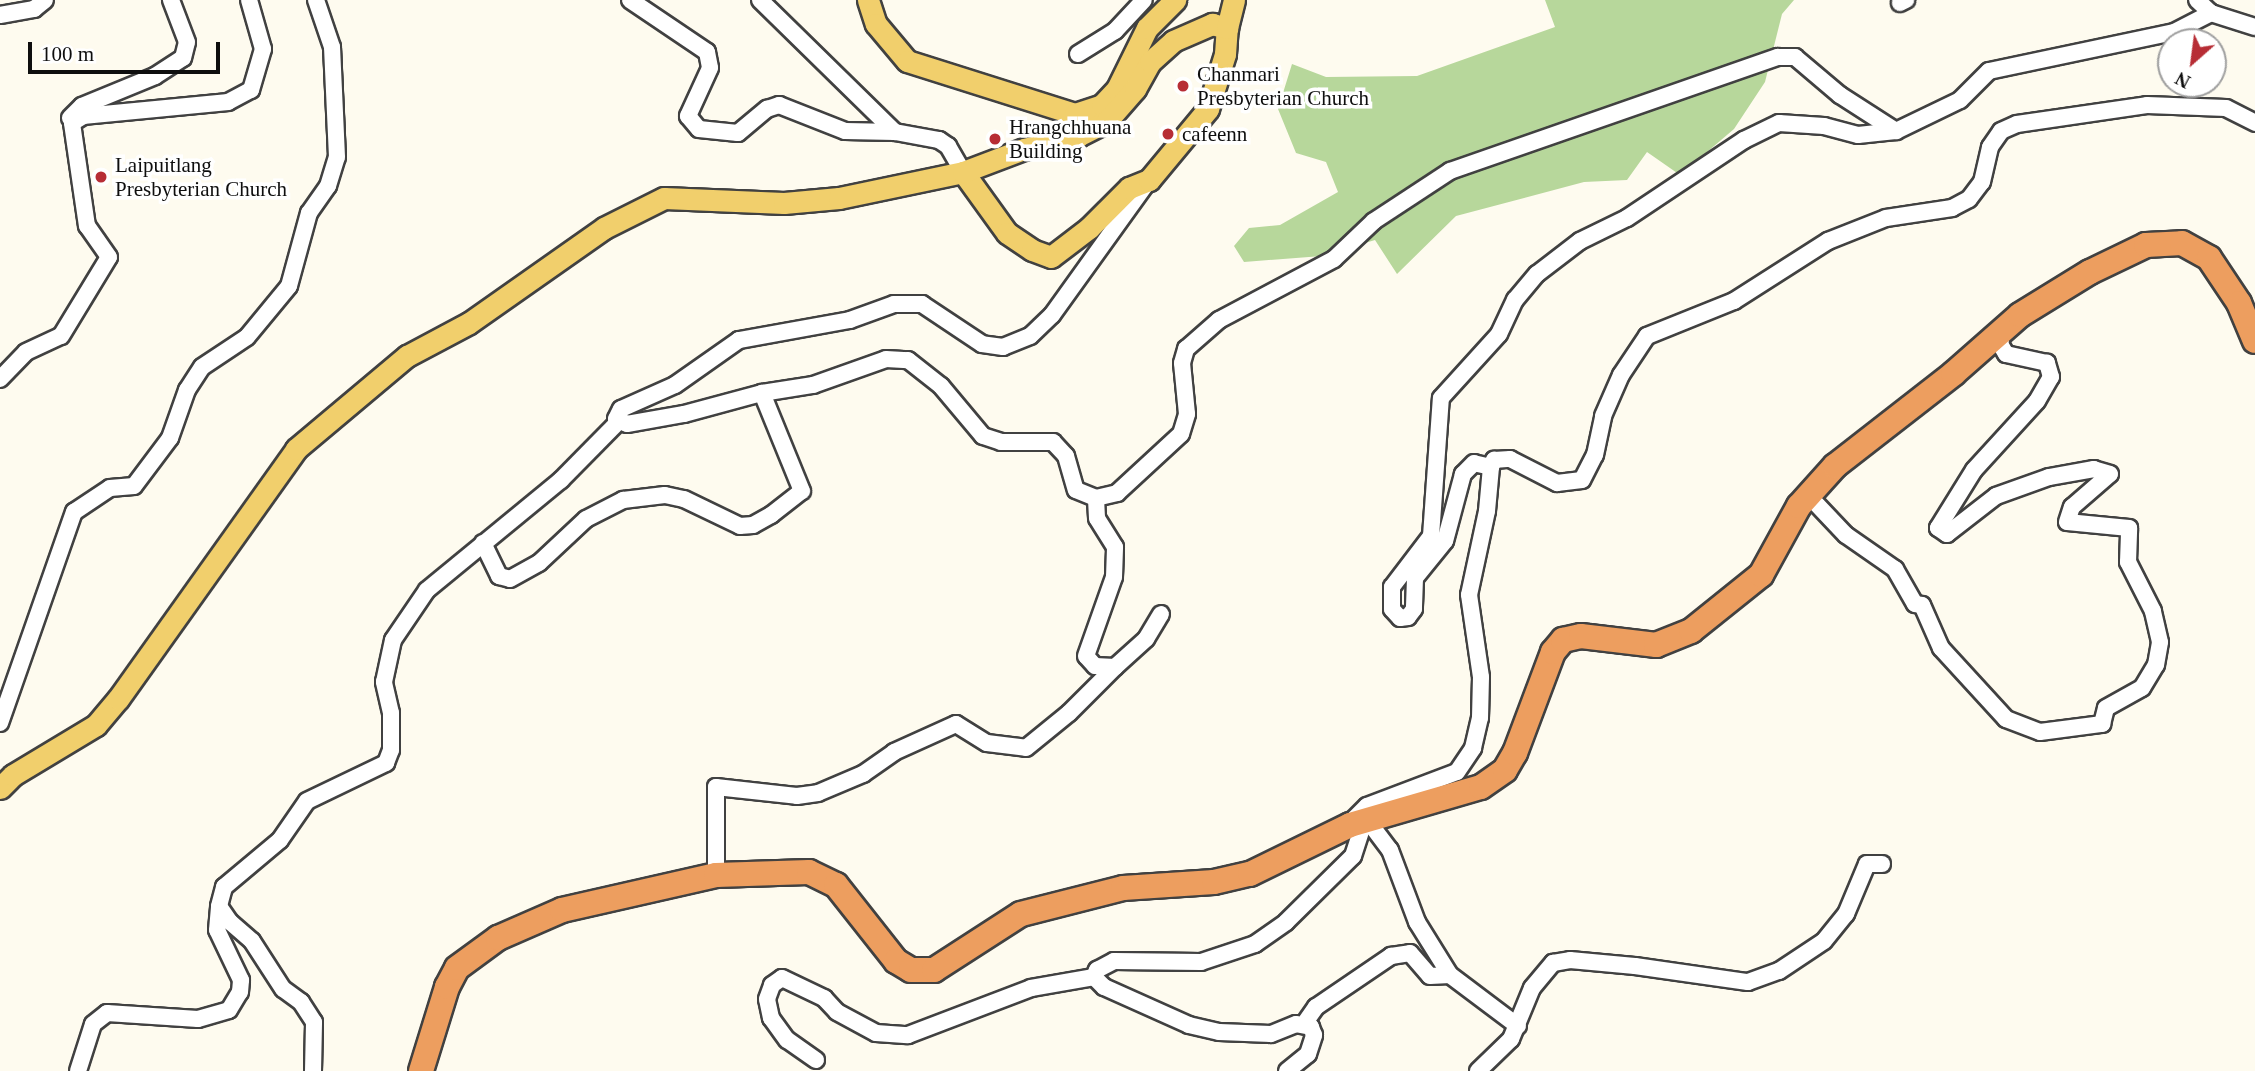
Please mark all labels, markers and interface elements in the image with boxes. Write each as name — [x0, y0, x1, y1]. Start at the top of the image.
scale bar — [32, 28, 224, 72]
north arrow — [2157, 28, 2227, 98]
text: 100 m — [41, 42, 94, 66]
place label: Chanmari Presbyterian Church — [1197, 61, 1369, 111]
text: N — [2172, 68, 2194, 93]
marker: Chanmari Presbyterian Church — [1175, 78, 1191, 94]
place label: Hrangchhuana Building — [1009, 114, 1131, 164]
place label: cafeenn — [1182, 121, 1247, 147]
marker: cafeenn — [1160, 126, 1176, 142]
marker: Hrangchhuana Building — [987, 131, 1003, 147]
place label: Laipuitlang Presbyterian Church — [115, 152, 287, 202]
marker: Laipuitlang Presbyterian Church — [93, 169, 109, 185]

